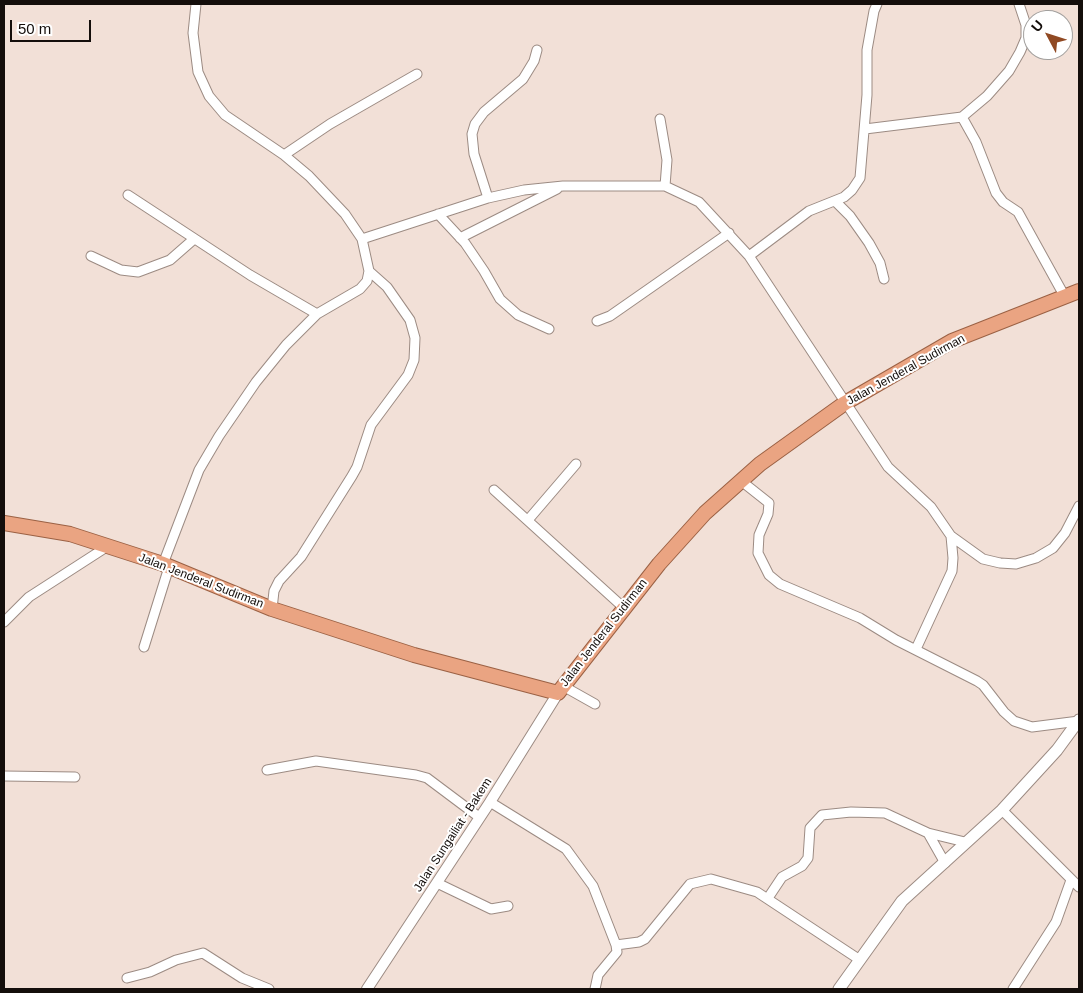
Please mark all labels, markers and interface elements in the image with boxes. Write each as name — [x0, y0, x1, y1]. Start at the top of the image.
scale bar — [12, 10, 94, 42]
north arrow — [1023, 10, 1073, 60]
text: U — [1028, 17, 1047, 35]
text: 50 m — [18, 20, 51, 37]
street label: Jalan Jenderal Sudirman — [844, 332, 968, 408]
street label: Jalan Jenderal Sudirman — [136, 550, 266, 612]
street label: Jalan Jenderal Sudirman — [557, 576, 651, 690]
street label: Jalan Sungailiat - Bakem — [411, 775, 495, 895]

